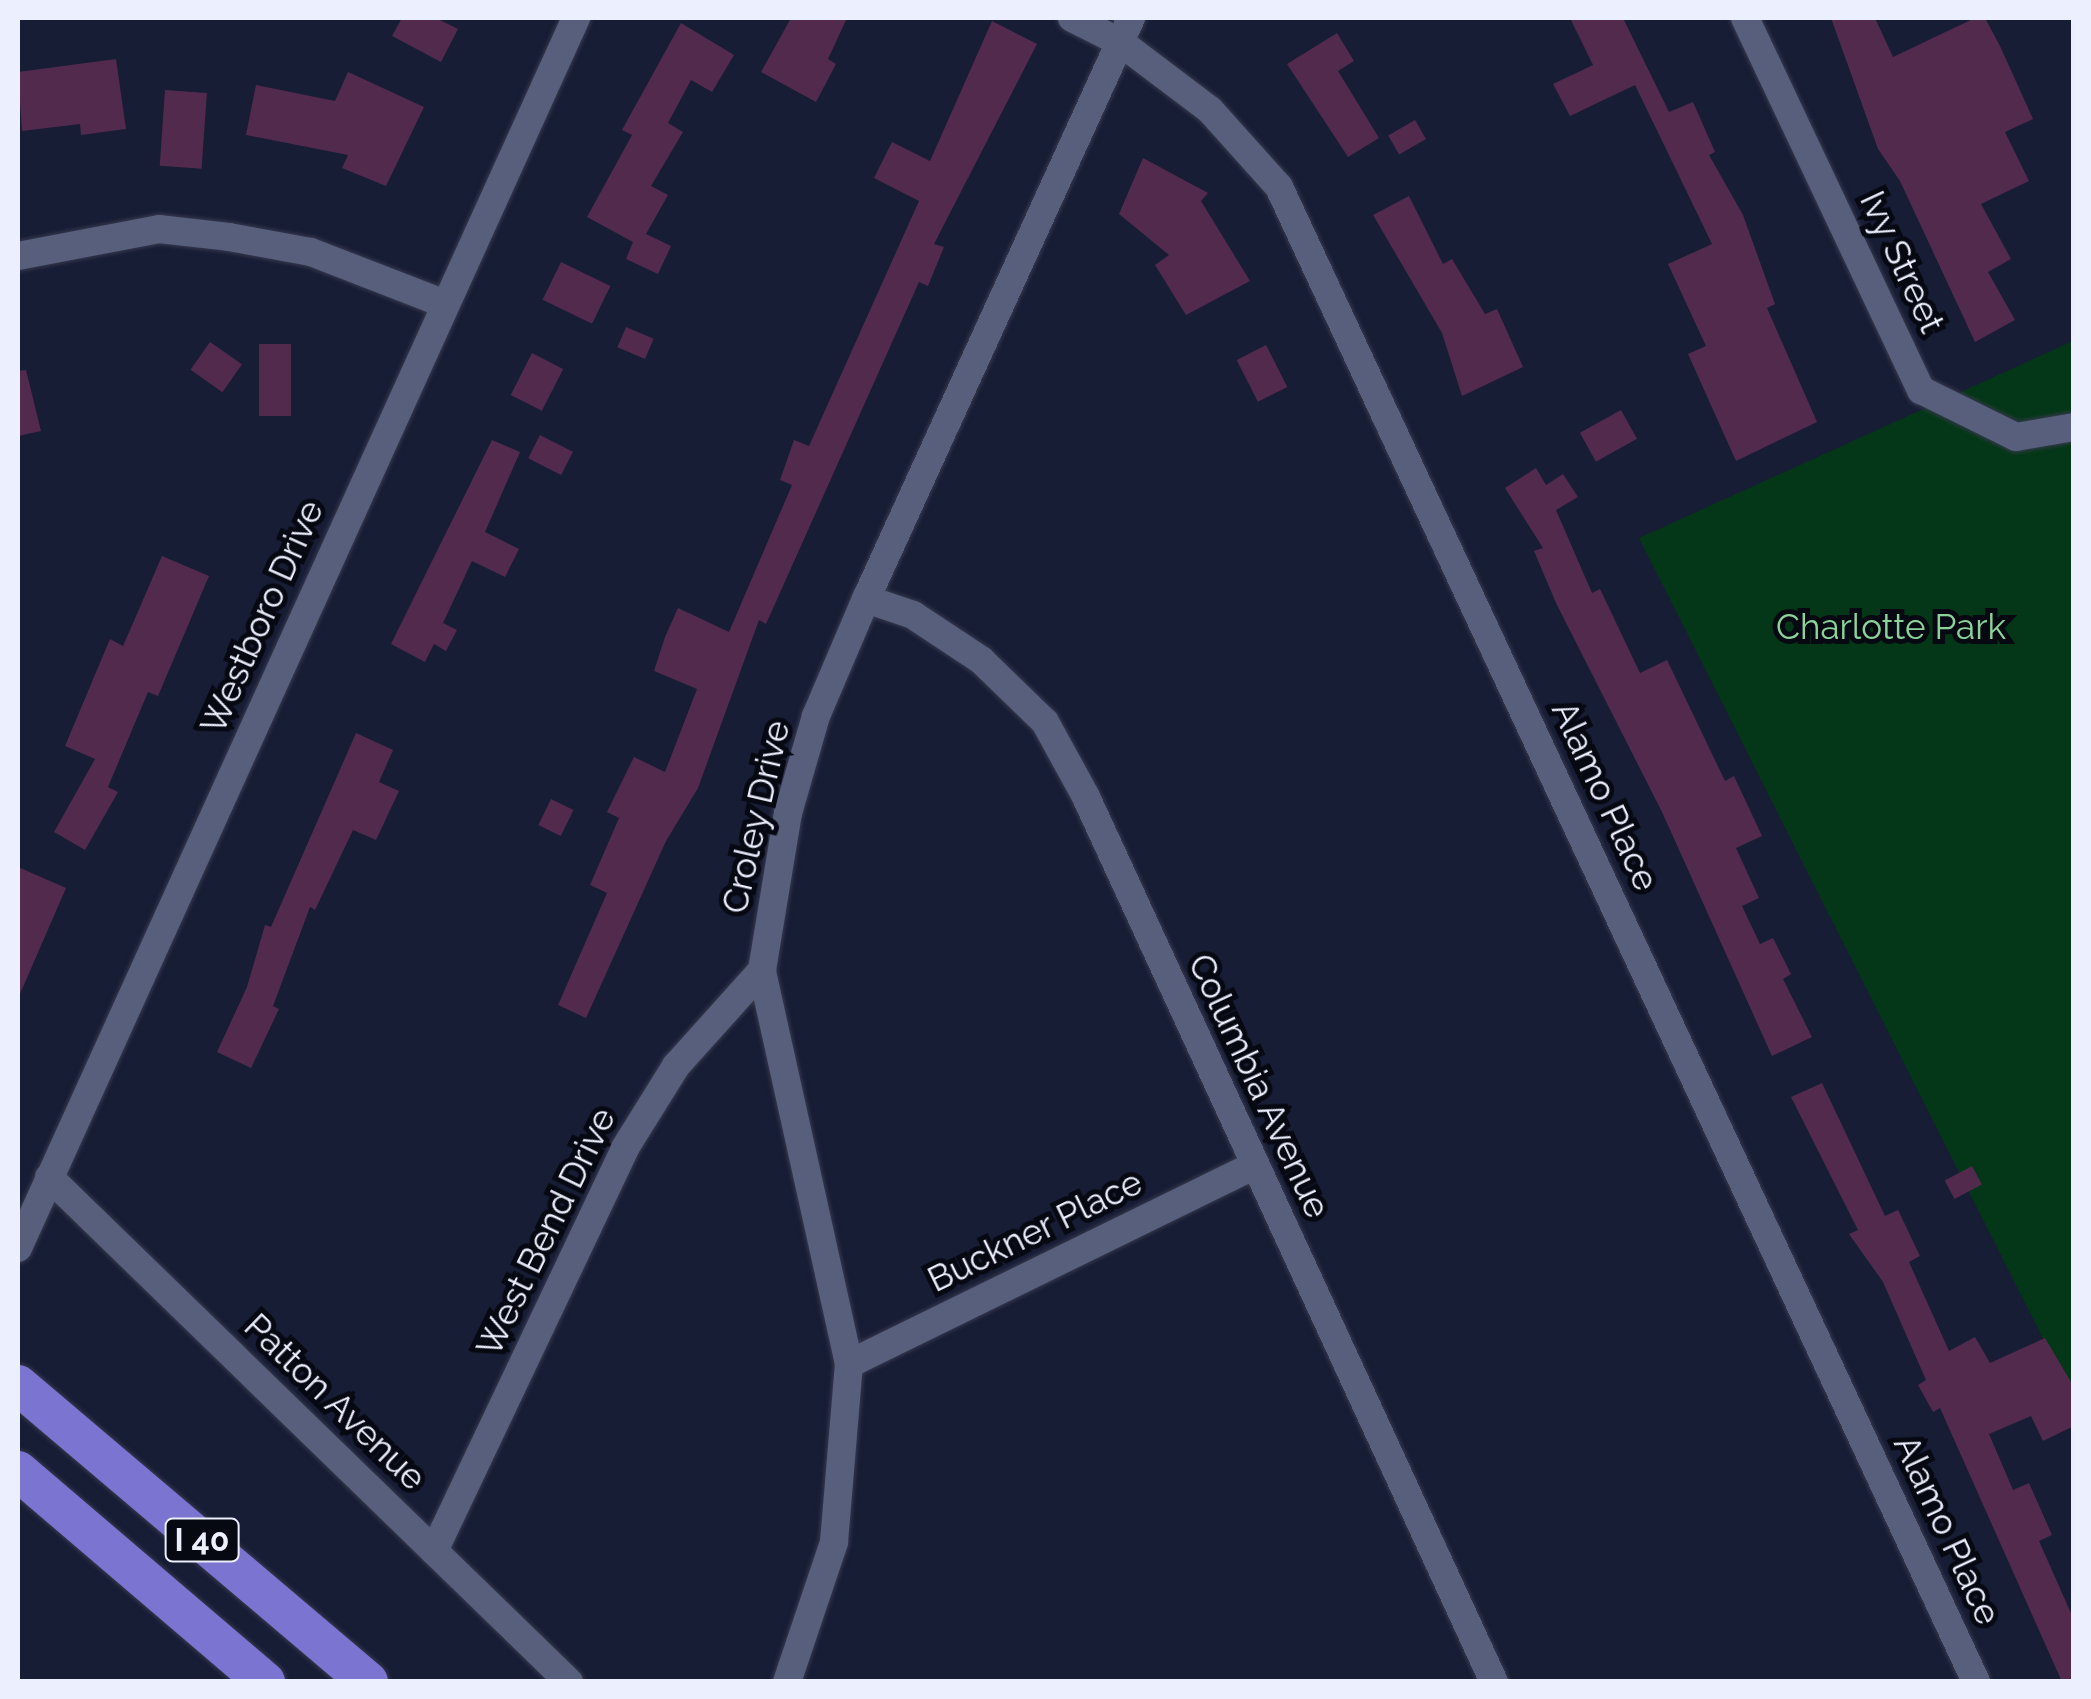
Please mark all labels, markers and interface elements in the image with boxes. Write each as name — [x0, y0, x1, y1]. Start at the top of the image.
street label: Ivy Street — [1851, 184, 1953, 340]
street label: Westboro Drive — [192, 494, 332, 740]
park label: Charlotte Park — [1776, 606, 2006, 648]
street label: Alamo Place — [1543, 695, 1667, 897]
street label: Croley Drive — [713, 716, 799, 918]
street label: Columbia Avenue — [1179, 947, 1339, 1225]
street label: West Bend Drive — [468, 1101, 624, 1363]
street label: Buckner Place — [921, 1161, 1149, 1301]
street label: Patton Avenue — [235, 1305, 435, 1499]
street label: Alamo Place — [1885, 1429, 2009, 1631]
road number: I 40 — [164, 1513, 240, 1567]

